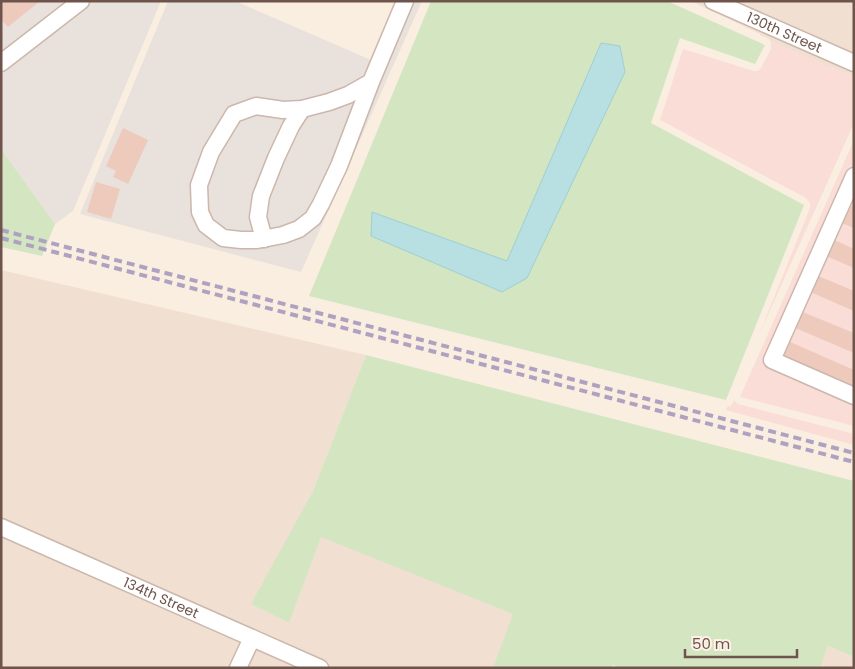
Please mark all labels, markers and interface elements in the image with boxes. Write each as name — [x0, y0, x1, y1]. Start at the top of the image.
street label: 130th Street — [744, 7, 825, 58]
street label: 134th Street — [120, 572, 202, 623]
scale bar — [685, 626, 798, 658]
text: 50 m — [692, 633, 730, 654]

